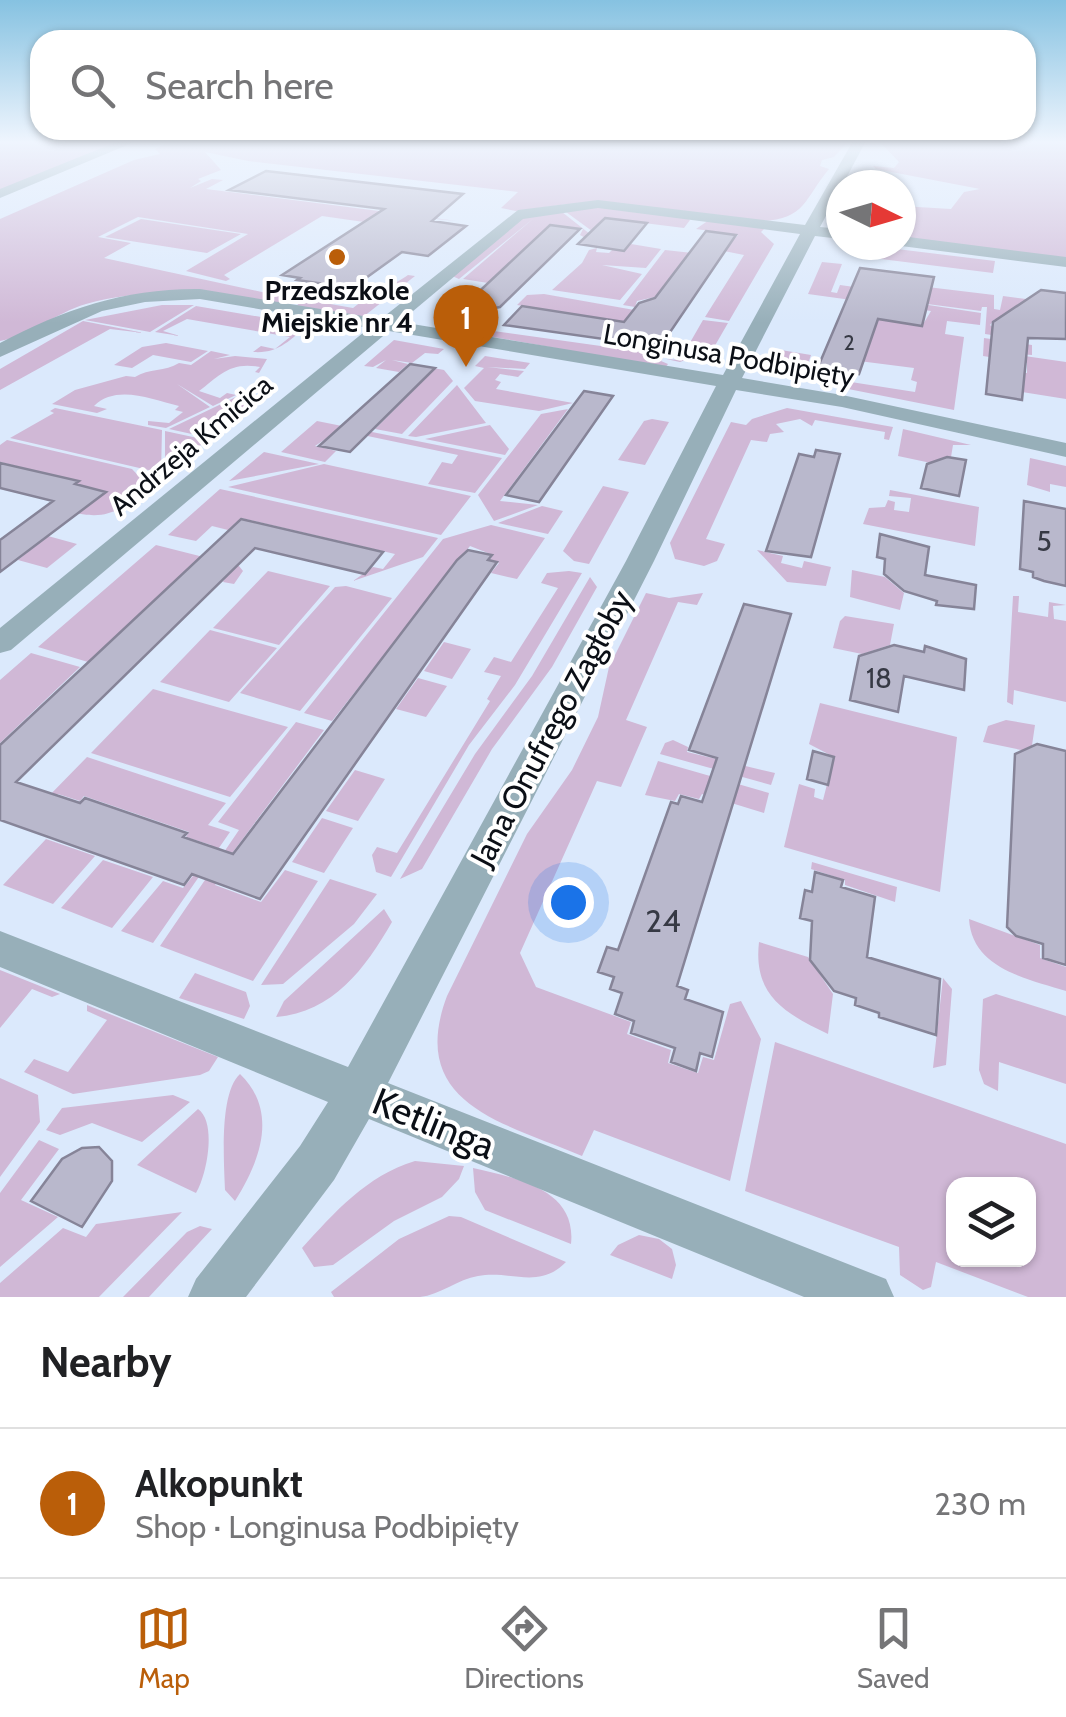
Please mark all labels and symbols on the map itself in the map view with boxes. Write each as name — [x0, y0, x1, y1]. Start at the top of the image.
north arrow — [826, 170, 916, 260]
marker: Przedszkole Miejskie nr 4 — [326, 246, 348, 268]
place label: Przedszkole Miejskie nr 4 — [261, 273, 413, 339]
pin: 1 — [434, 284, 498, 367]
street label: Longinusa Podbipięty — [601, 316, 857, 394]
house number: 2 — [843, 329, 855, 356]
street label: Andrzeja Kmicica — [103, 367, 279, 523]
house number: 5 — [1036, 524, 1052, 558]
street label: Jana Onufrego Zagłoby — [461, 583, 640, 874]
house number: 18 — [866, 661, 892, 695]
your location — [543, 877, 594, 928]
house number: 24 — [645, 901, 681, 940]
street label: Ketlinga — [366, 1077, 502, 1169]

